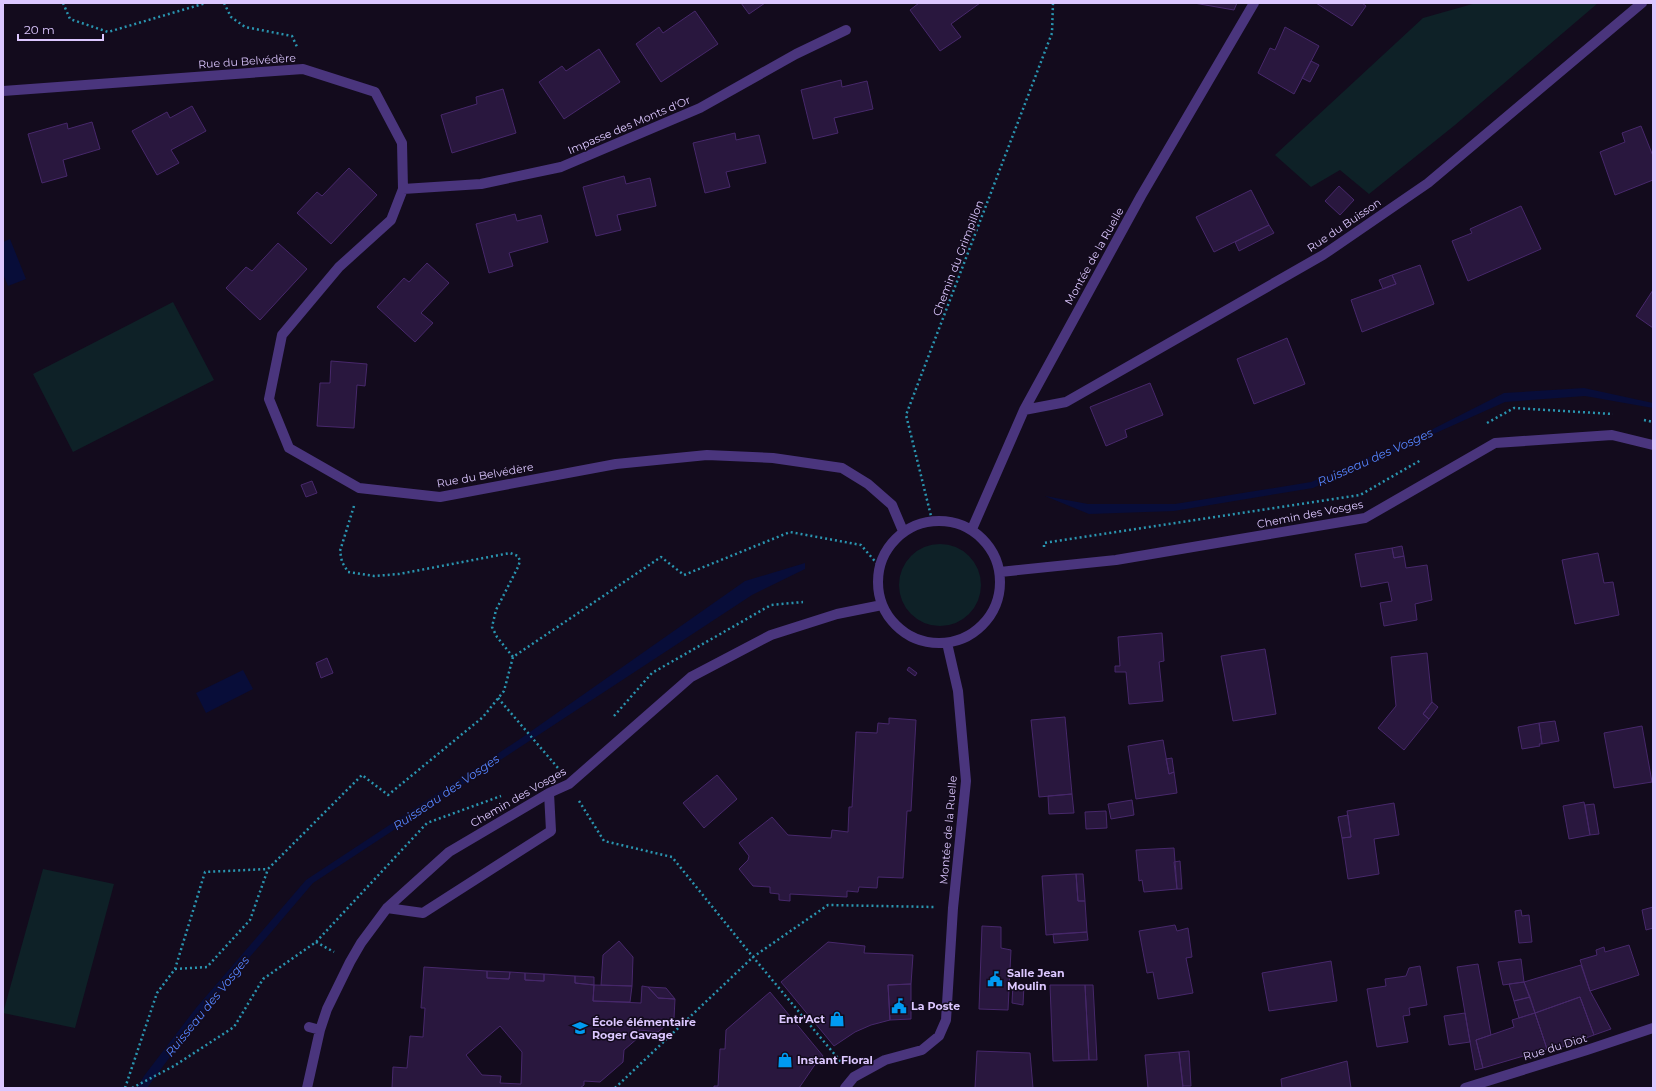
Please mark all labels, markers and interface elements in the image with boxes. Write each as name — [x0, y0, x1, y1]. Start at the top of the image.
scale bar — [18, 16, 103, 42]
text: 20 m — [24, 22, 55, 37]
street label: Rue du Belvédère — [198, 51, 297, 71]
street label: Impasse des Monts d'Or — [565, 93, 693, 157]
street label: Rue du Buisson — [1304, 195, 1384, 255]
street label: Chemin du Grimpillon — [929, 198, 987, 318]
street label: Montée de la Ruelle — [1061, 205, 1127, 307]
water label: Ruisseau des Vosges — [1315, 425, 1435, 489]
street label: Rue du Belvédère — [436, 460, 535, 490]
street label: Chemin des Vosges — [1256, 497, 1365, 531]
water label: Ruisseau des Vosges — [390, 751, 502, 833]
street label: Chemin des Vosges — [468, 764, 569, 830]
street label: Montée de la Ruelle — [936, 775, 960, 885]
water label: Ruisseau des Vosges — [162, 953, 252, 1059]
place label: Salle Jean Moulin — [1007, 966, 1065, 993]
public building icon: Salle Jean Moulin — [986, 970, 1004, 988]
public building icon: La Poste — [890, 997, 908, 1015]
place label: La Poste — [911, 999, 960, 1013]
shop icon: Entr'Act — [828, 1010, 846, 1028]
place label: Entr'Act — [779, 1012, 825, 1026]
place label: École élémentaire Roger Gavage — [592, 1015, 696, 1042]
school or university icon: École élémentaire Roger Gavage — [571, 1019, 589, 1037]
street label: Rue du Diot — [1521, 1031, 1589, 1063]
shop icon: Instant Floral — [776, 1051, 794, 1069]
place label: Instant Floral — [797, 1053, 873, 1067]

